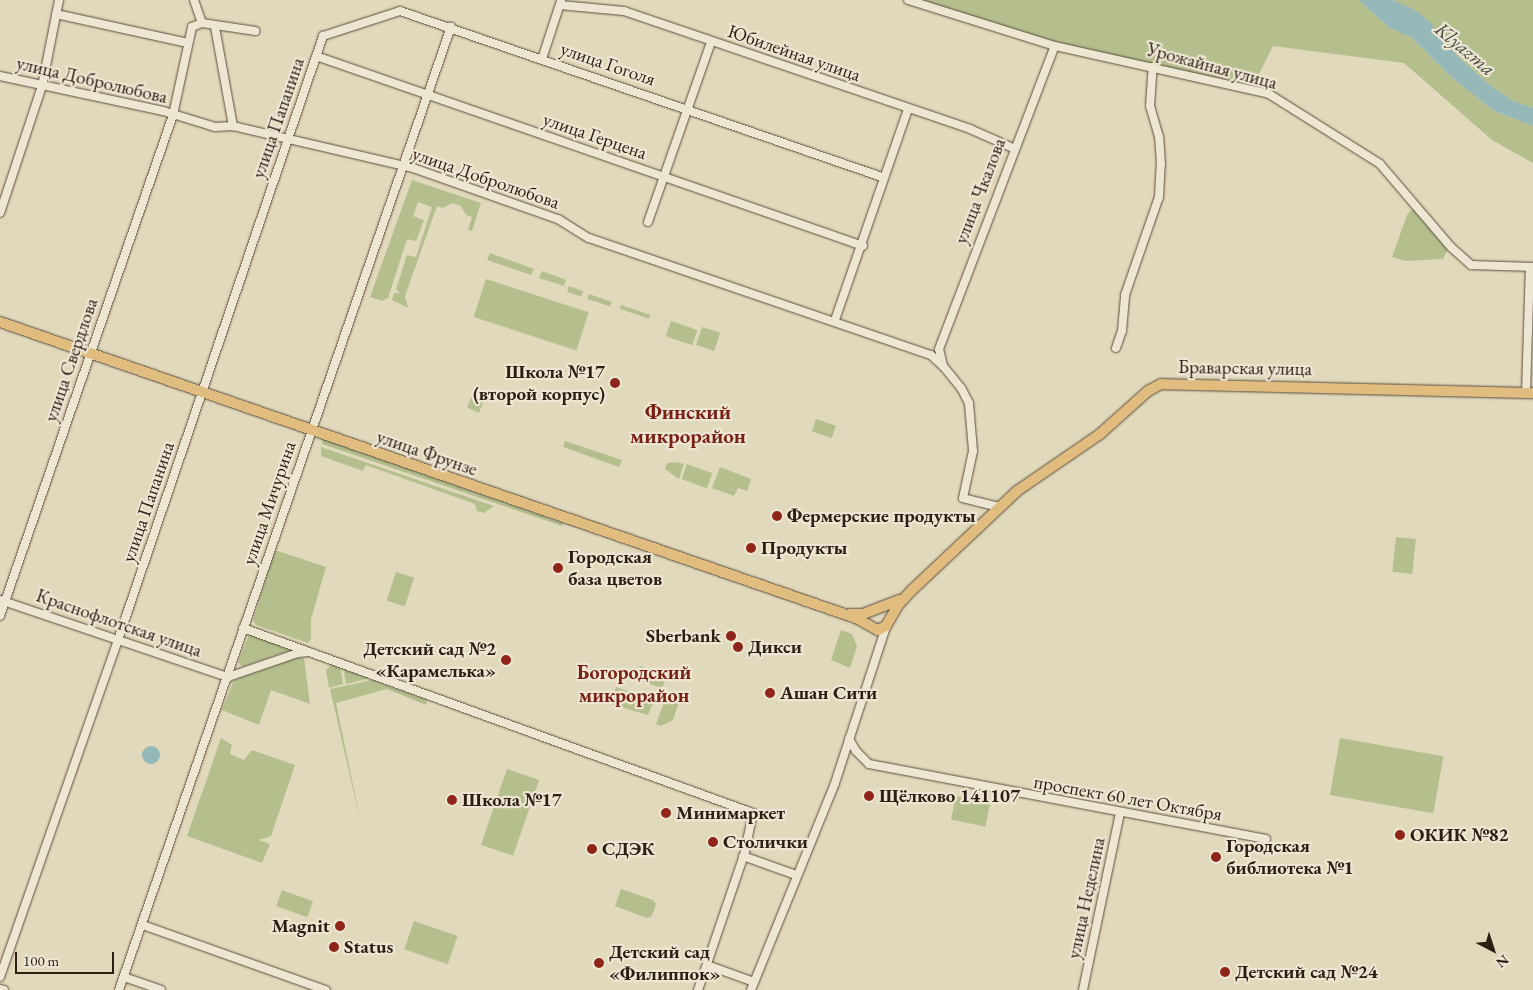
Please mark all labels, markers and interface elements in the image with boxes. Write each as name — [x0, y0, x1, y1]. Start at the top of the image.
water label: Klyazma — [1430, 17, 1500, 81]
street label: Юбилейная улица — [724, 20, 864, 86]
street label: улица Гоголя — [557, 37, 659, 91]
street label: Урожайная улица — [1144, 38, 1280, 94]
street label: улица Добролюбова — [14, 52, 170, 108]
street label: улица Папанина — [247, 55, 309, 181]
street label: улица Герцена — [540, 108, 650, 164]
street label: улица Чкалова — [949, 135, 1011, 247]
street label: улица Добролюбова — [409, 142, 563, 214]
street label: улица Свердлова — [39, 295, 103, 425]
street label: Браварская улица — [1178, 355, 1312, 381]
place label: Школа №17 (второй корпус) — [473, 361, 605, 405]
marker: Школа №17 (второй корпус) — [609, 377, 621, 389]
district label: Финский микрорайон — [630, 399, 746, 449]
street label: улица Фрунзе — [374, 425, 480, 481]
street label: улица Мичурина — [237, 438, 301, 568]
street label: улица Папанина — [117, 439, 179, 565]
place label: Фермерские продукты — [787, 505, 976, 527]
marker: Фермерские продукты — [771, 510, 783, 522]
place label: Продукты — [761, 537, 847, 559]
marker: Продукты — [745, 542, 757, 554]
place label: Городская база цветов — [568, 546, 662, 590]
marker: Городская база цветов — [552, 562, 564, 574]
street label: Краснофлотская улица — [33, 584, 205, 662]
place label: Sberbank — [646, 625, 721, 647]
marker: Sberbank — [725, 630, 737, 642]
place label: Дикси — [748, 636, 802, 658]
place label: Детский сад №2 «Карамелька» — [363, 638, 496, 682]
marker: Дикси — [732, 641, 744, 653]
marker: Детский сад №2 «Карамелька» — [500, 654, 512, 666]
district label: Богородский микрорайон — [577, 661, 691, 708]
place label: Ашан Сити — [780, 682, 877, 704]
marker: Ашан Сити — [764, 687, 776, 699]
street label: проспект 60 лет Октября — [1032, 770, 1224, 826]
place label: Щёлково 141107 — [879, 785, 1020, 807]
place label: Школа №17 — [462, 789, 562, 811]
marker: Щёлково 141107 — [863, 790, 875, 802]
marker: Школа №17 — [446, 794, 458, 806]
place label: Минимаркет — [676, 802, 785, 824]
marker: Минимаркет — [660, 807, 672, 819]
place label: ОКИК №82 — [1410, 824, 1509, 846]
marker: ОКИК №82 — [1394, 829, 1406, 841]
place label: Столички — [723, 831, 808, 853]
street label: улица Неделина — [1062, 835, 1110, 961]
place label: Городская библиотека №1 — [1226, 835, 1354, 879]
marker: Столички — [707, 836, 719, 848]
place label: СДЭК — [602, 838, 655, 860]
marker: СДЭК — [586, 843, 598, 855]
marker: Городская библиотека №1 — [1210, 851, 1222, 863]
place label: Magnit — [272, 915, 330, 937]
marker: Magnit — [334, 920, 346, 932]
north arrow — [1468, 925, 1518, 975]
place label: Status — [344, 936, 393, 958]
marker: Status — [328, 941, 340, 953]
place label: Детский сад «Филиппок» — [609, 941, 721, 985]
scale bar — [18, 942, 116, 974]
text: 100 m — [23, 951, 59, 970]
text: N — [1493, 951, 1513, 972]
marker: Детский сад «Филиппок» — [593, 957, 605, 969]
place label: Детский сад №24 — [1235, 961, 1378, 983]
marker: Детский сад №24 — [1219, 966, 1231, 978]

